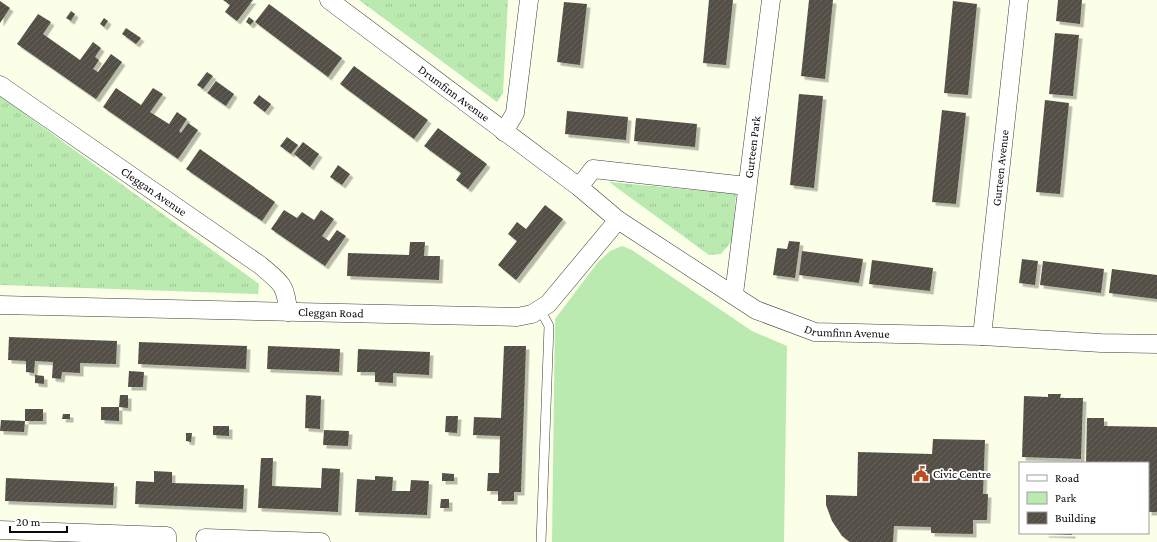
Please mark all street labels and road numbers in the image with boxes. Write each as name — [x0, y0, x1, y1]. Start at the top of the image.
street label: Drumfinn Avenue — [416, 62, 492, 125]
street label: Gurteen Park — [742, 115, 763, 179]
street label: Gurteen Avenue — [989, 129, 1012, 207]
street label: Cleggan Avenue — [118, 164, 189, 219]
street label: Cleggan Road — [298, 305, 365, 320]
street label: Drumfinn Avenue — [803, 322, 890, 341]

